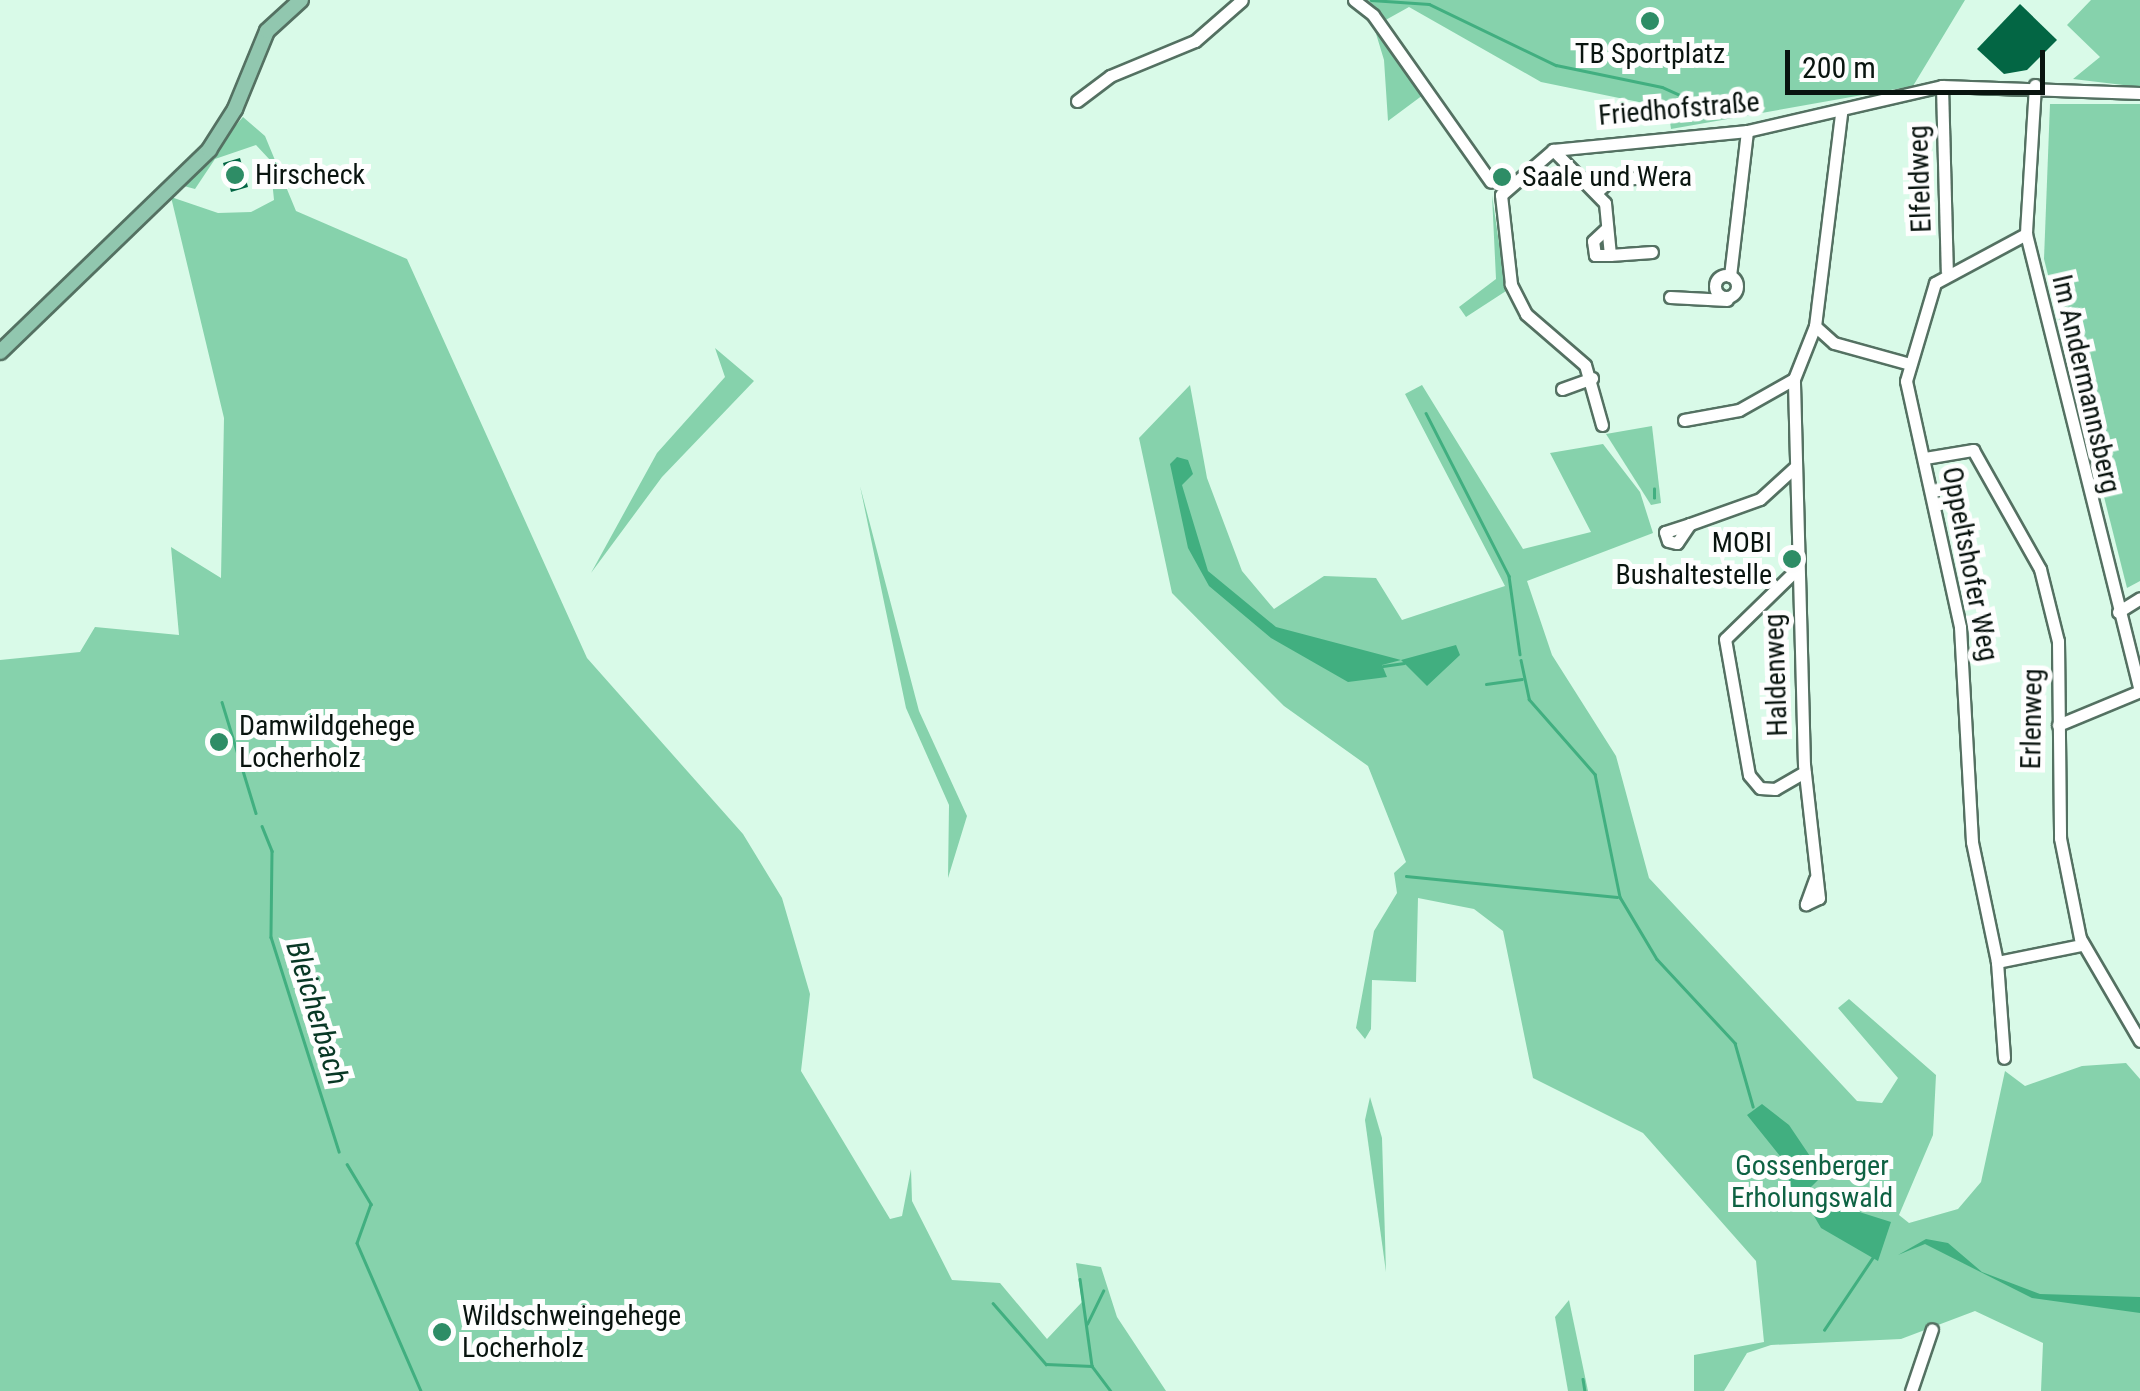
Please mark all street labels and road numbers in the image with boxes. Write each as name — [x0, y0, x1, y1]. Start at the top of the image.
street label: Friedhofstraße — [1597, 85, 1761, 133]
street label: Elfeldweg — [1901, 125, 1939, 233]
street label: Im Andermannsberg — [2045, 271, 2127, 497]
street label: Oppeltshofer Weg — [1935, 464, 2005, 664]
street label: Haldenweg — [1757, 613, 1795, 737]
street label: Erlenweg — [2014, 668, 2050, 770]

